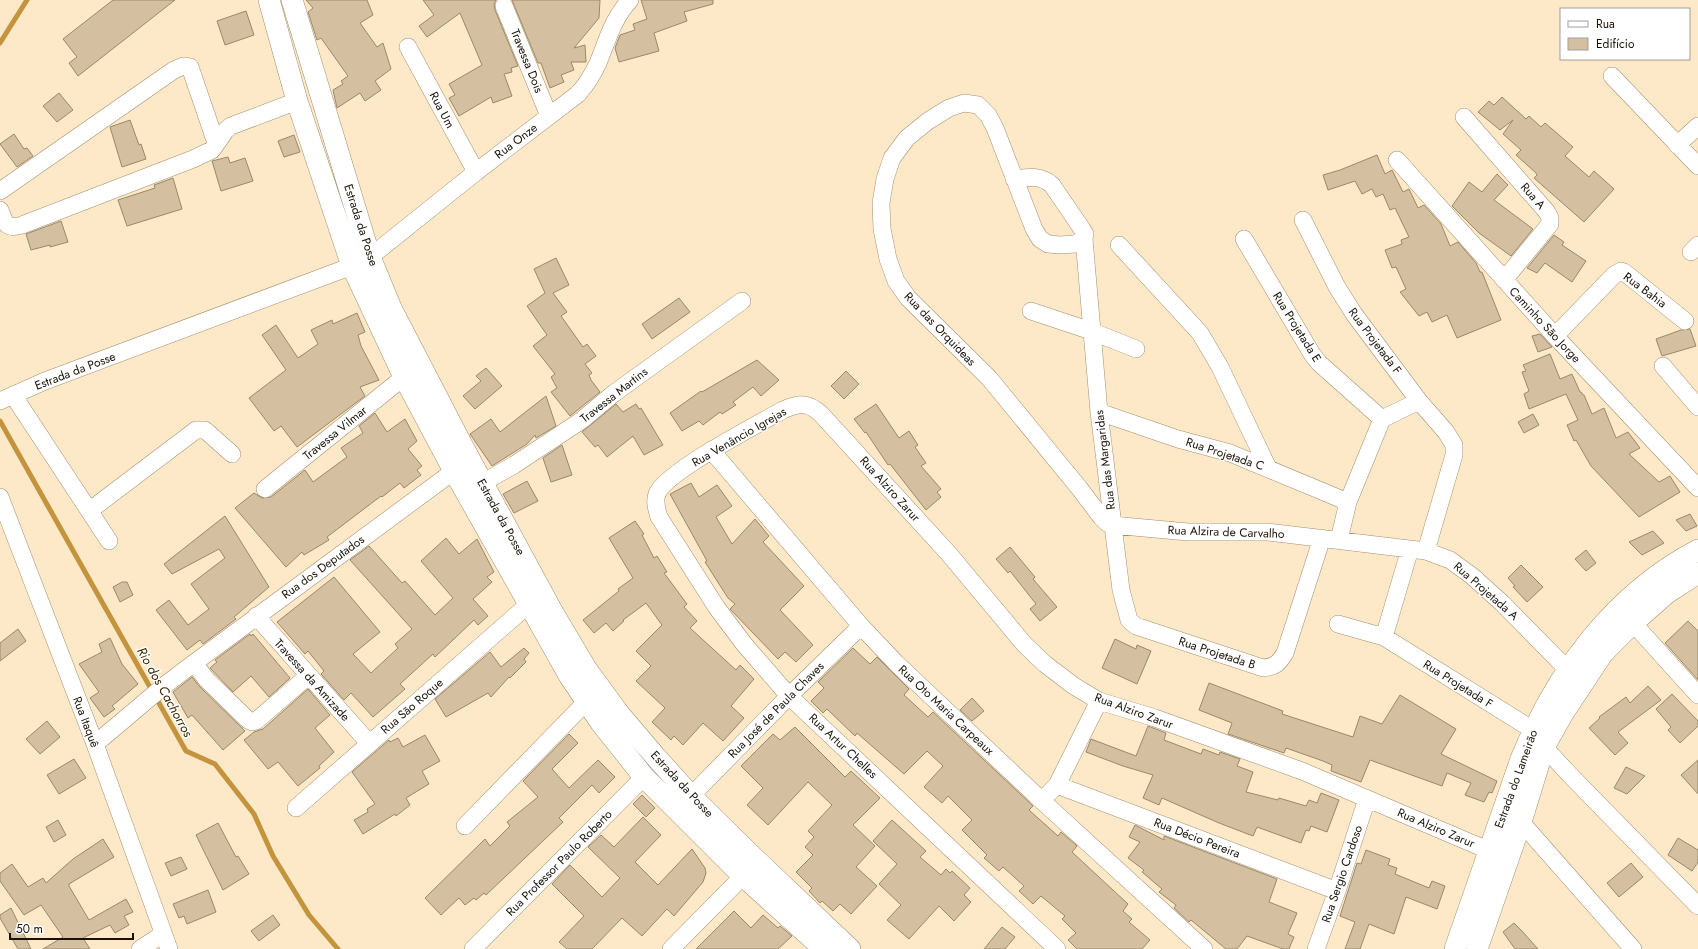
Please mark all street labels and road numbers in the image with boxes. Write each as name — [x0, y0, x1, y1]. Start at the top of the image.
street label: Travessa Dois — [506, 26, 548, 96]
street label: Rua Um — [425, 88, 459, 132]
street label: Rua Onze — [491, 119, 541, 163]
street label: Rua A — [1516, 179, 1550, 213]
street label: Estrada da Posse — [339, 182, 383, 268]
street label: Rua Bahia — [1620, 268, 1671, 312]
street label: Caminho São Jorge — [1505, 283, 1585, 367]
street label: Rua das Orquideas — [900, 288, 980, 370]
street label: Rua Projetada E — [1268, 288, 1326, 366]
street label: Rua Projetada F — [1344, 304, 1406, 378]
street label: Estrada da Posse — [32, 347, 118, 395]
street label: Travessa Martins — [576, 363, 652, 427]
street label: Travessa Vilmar — [299, 401, 372, 464]
street label: Rua Venâncio Igrejas — [688, 403, 790, 471]
street label: Rua das Margaridas — [1090, 409, 1120, 511]
street label: Rua Projetada C — [1183, 433, 1267, 475]
street label: Rua Alziro Zarur — [856, 452, 925, 526]
street label: Estrada da Posse — [472, 475, 530, 559]
street label: Rua Alzira de Carvalho — [1167, 521, 1285, 543]
street label: Rua dos Deputados — [278, 531, 368, 603]
street label: Rua Projetada A — [1449, 558, 1523, 624]
street label: Rua Projetada B — [1176, 632, 1258, 674]
street label: Travessa da Amizade — [270, 635, 354, 725]
street label: Rua Projetada F — [1420, 655, 1496, 713]
street label: Rua José de Paula Chaves — [724, 658, 828, 762]
street label: Rua Oto Maria Carpeaux — [894, 661, 999, 760]
street label: Rua São Roque — [377, 674, 447, 738]
street label: Rua Alziro Zarur — [1092, 688, 1177, 734]
street label: Rua Itaquê — [68, 694, 104, 750]
street label: Rua Artur Chelles — [804, 709, 882, 783]
street label: Estrada do Lameirão — [1490, 727, 1542, 831]
street label: Estrada da Posse — [646, 747, 718, 821]
street label: Rua Alziro Zarur — [1394, 804, 1478, 853]
street label: Rua Professor Paulo Roberto — [502, 805, 617, 920]
street label: Rua Décio Pereira — [1151, 813, 1243, 863]
street label: Rua Sergio Cardoso — [1317, 822, 1367, 925]

